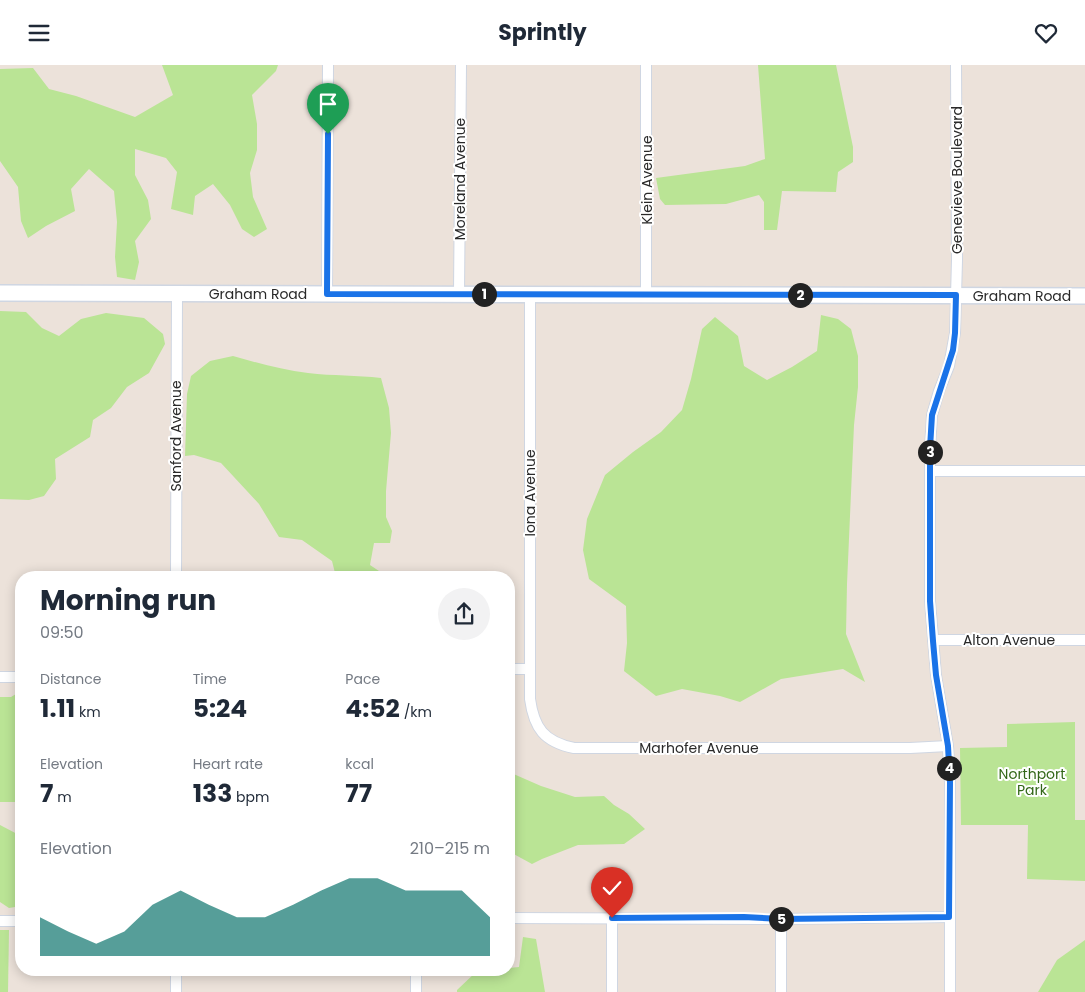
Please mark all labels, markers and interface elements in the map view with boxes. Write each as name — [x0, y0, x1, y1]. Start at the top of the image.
text: Sprintly — [498, 17, 587, 48]
icon: menu — [25, 19, 53, 47]
icon: heart — [1032, 19, 1060, 47]
pin — [307, 83, 349, 134]
icon: arrive — [314, 90, 342, 118]
street label: Genevieve Boulevard — [947, 106, 967, 254]
street label: Moreland Avenue — [450, 117, 470, 240]
street label: Klein Avenue — [637, 135, 657, 225]
pin: 1 — [472, 281, 496, 307]
pin: 2 — [788, 283, 812, 307]
street label: Graham Road — [209, 284, 307, 304]
text: 1 — [482, 284, 487, 304]
text: 2 — [797, 285, 805, 305]
street label: Graham Road — [973, 286, 1071, 306]
street label: Sanford Avenue — [166, 380, 186, 492]
pin: 3 — [918, 439, 942, 465]
text: 3 — [926, 442, 935, 462]
street label: Iona Avenue — [520, 449, 540, 537]
text: Morning run — [40, 581, 216, 620]
button: share — [438, 588, 490, 640]
text: 09:50 — [40, 621, 84, 644]
street label: Alton Avenue — [963, 630, 1055, 650]
text: Distance — [40, 669, 101, 689]
text: Time — [193, 669, 227, 689]
text: Pace — [345, 669, 380, 689]
text: 1.11 — [40, 691, 75, 726]
text: 5:24 — [193, 691, 247, 726]
text: 4:52 — [345, 691, 400, 726]
text: km — [75, 702, 101, 722]
text: /km — [400, 702, 432, 722]
street label: Marhofer Avenue — [639, 738, 759, 758]
text: Elevation — [40, 754, 103, 774]
text: Heart rate — [193, 754, 263, 774]
text: kcal — [345, 754, 374, 774]
pin: 4 — [936, 755, 962, 781]
text: 4 — [945, 758, 954, 778]
park label: Northport Park — [999, 764, 1065, 800]
text: 7 — [40, 776, 53, 811]
text: 133 — [193, 776, 232, 811]
text: 77 — [345, 776, 372, 811]
text: m — [53, 787, 72, 807]
text: bpm — [232, 787, 269, 807]
text: Elevation — [40, 837, 112, 860]
text: 210–215 m — [410, 837, 490, 860]
pin — [591, 867, 633, 918]
icon: check — [598, 874, 626, 902]
pin: 5 — [768, 907, 794, 931]
text: 5 — [777, 909, 786, 929]

